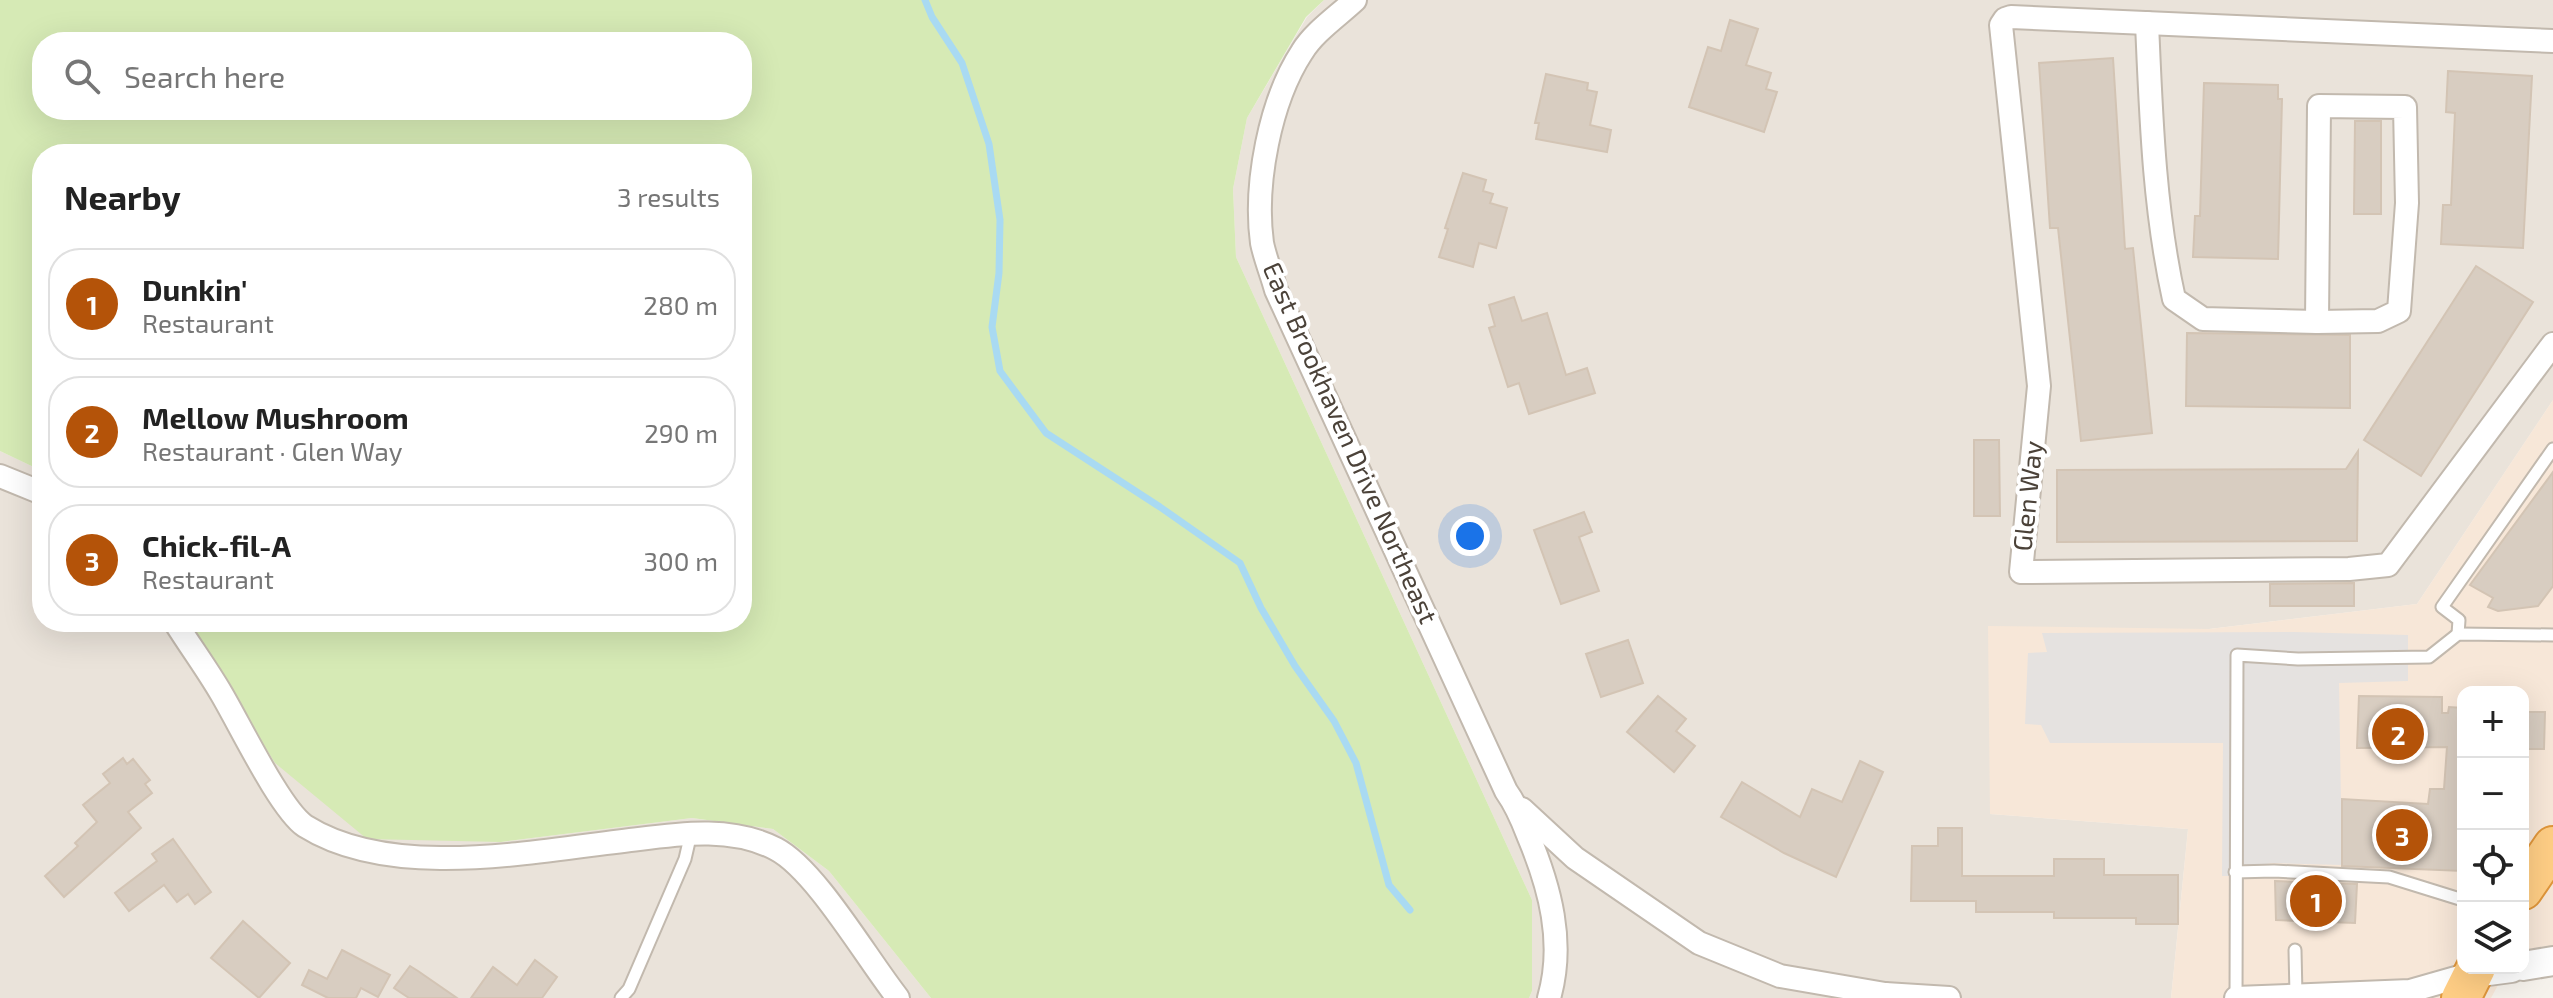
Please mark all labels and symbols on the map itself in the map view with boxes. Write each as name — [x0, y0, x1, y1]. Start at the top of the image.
street label: East Brookhaven Drive Northeast — [1257, 257, 1445, 628]
street label: Glen Way — [2005, 439, 2048, 553]
your location — [1450, 516, 1490, 556]
pin: 2 — [2372, 704, 2424, 764]
pin: 3 — [2376, 805, 2428, 865]
pin: 1 — [2290, 871, 2342, 931]

